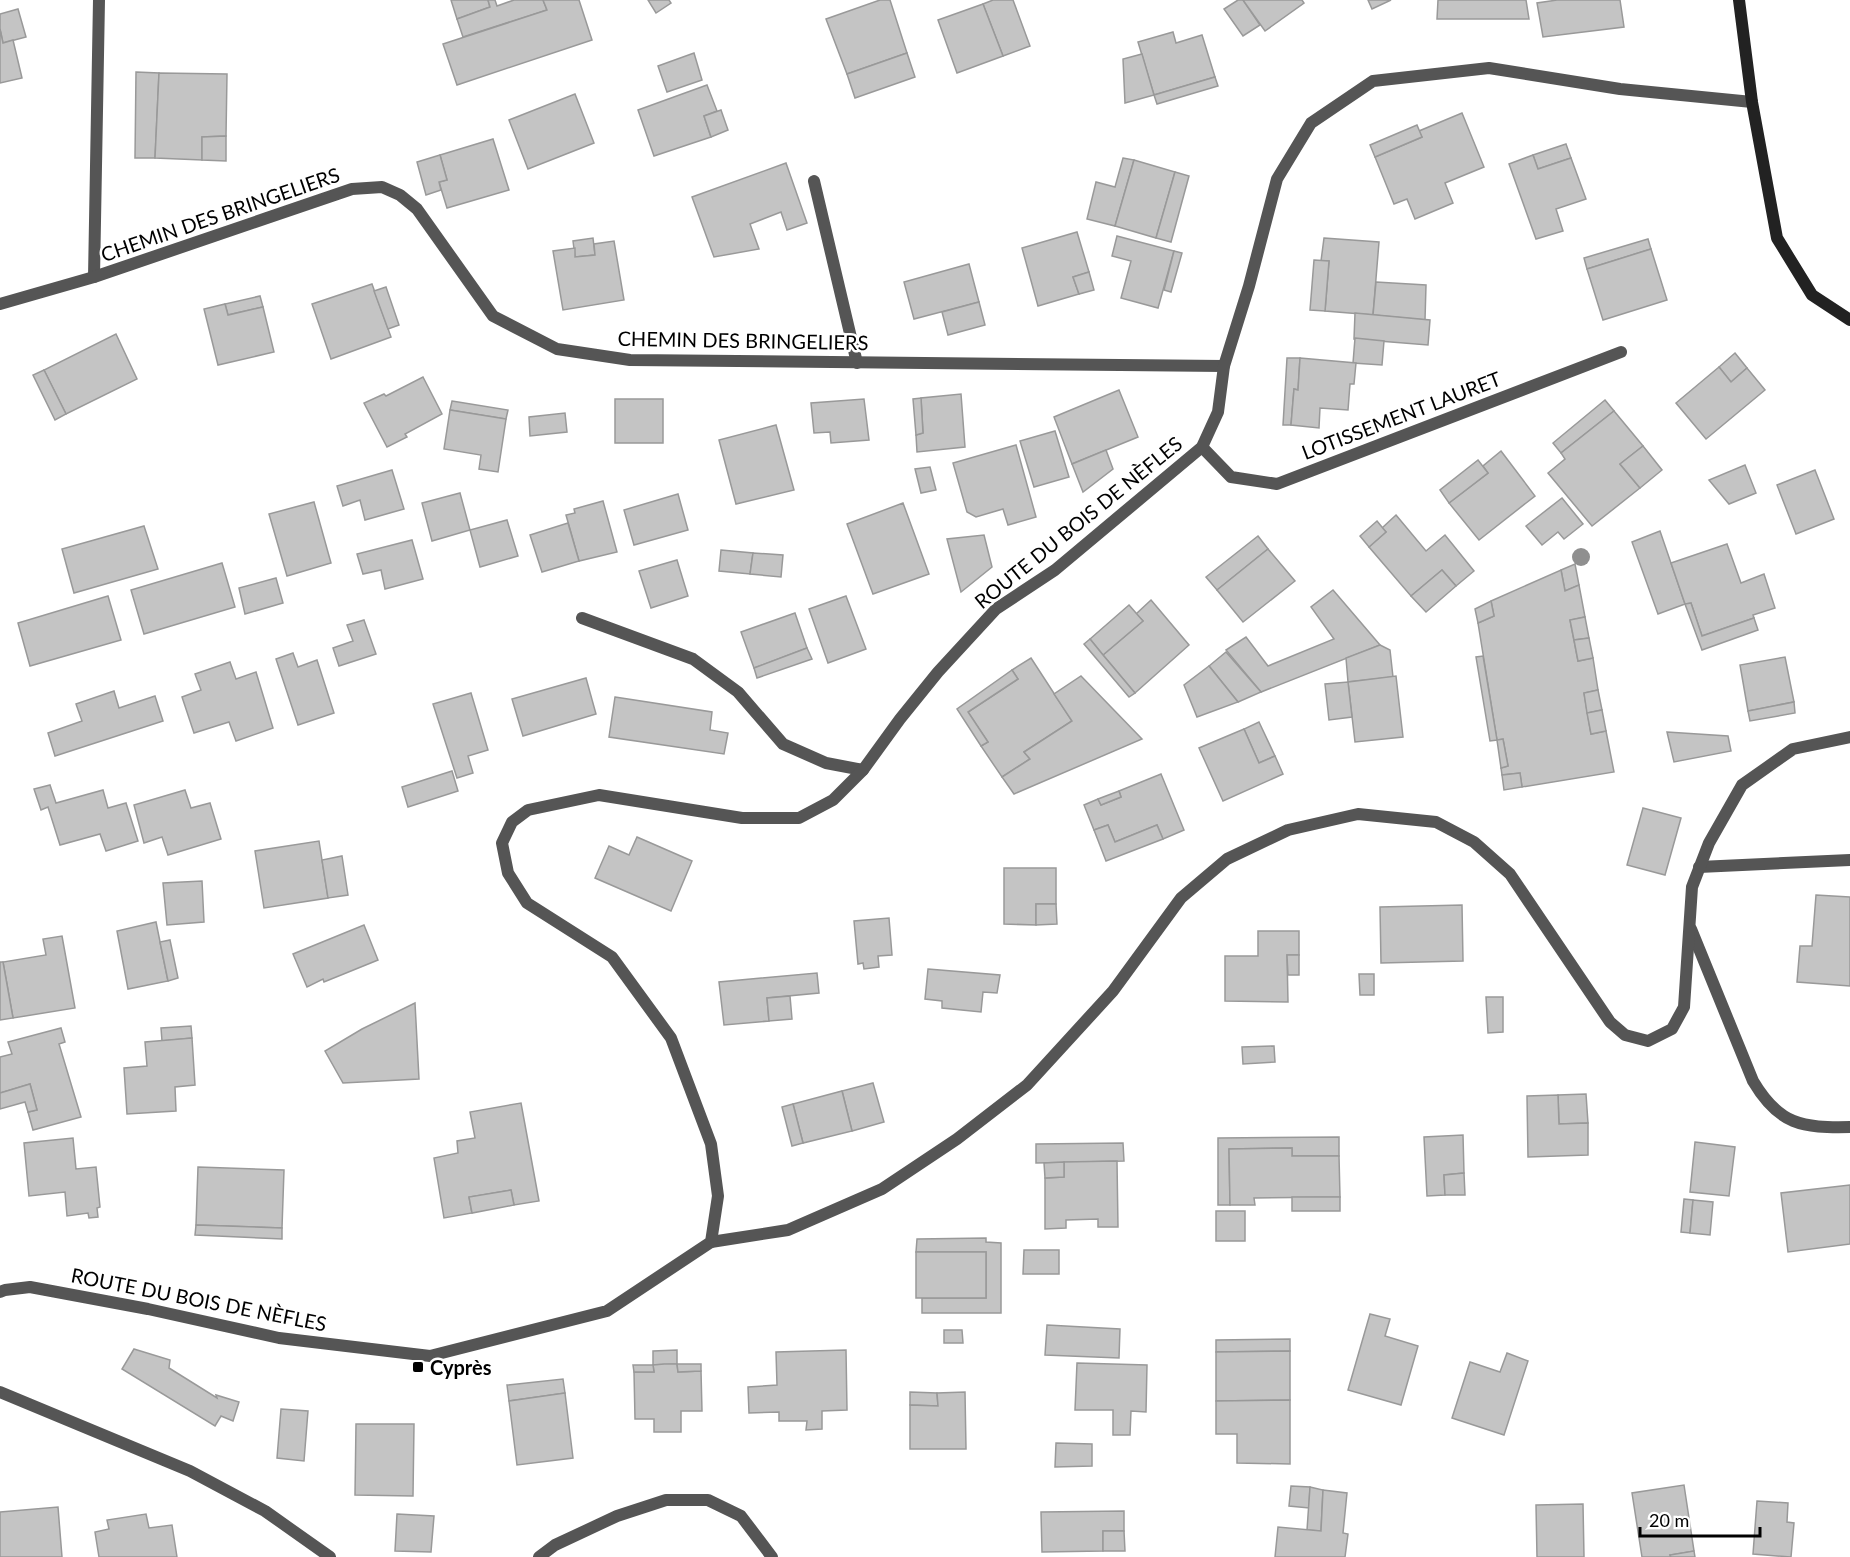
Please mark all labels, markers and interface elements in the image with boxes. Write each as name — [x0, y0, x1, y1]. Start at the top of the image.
street label: CHEMIN DES BRINGELIERS — [98, 162, 342, 266]
street label: CHEMIN DES BRINGELIERS — [617, 326, 869, 354]
street label: LOTISSEMENT LAURET — [1298, 366, 1504, 464]
street label: ROUTE DU BOIS DE NÈFLES — [969, 431, 1187, 613]
street label: ROUTE DU BOIS DE NÈFLES — [69, 1262, 329, 1336]
place label: Cyprès — [430, 1355, 492, 1379]
marker: Cyprès — [411, 1360, 425, 1374]
scale bar — [1640, 1500, 1760, 1538]
text: 20 m — [1649, 1509, 1689, 1531]

